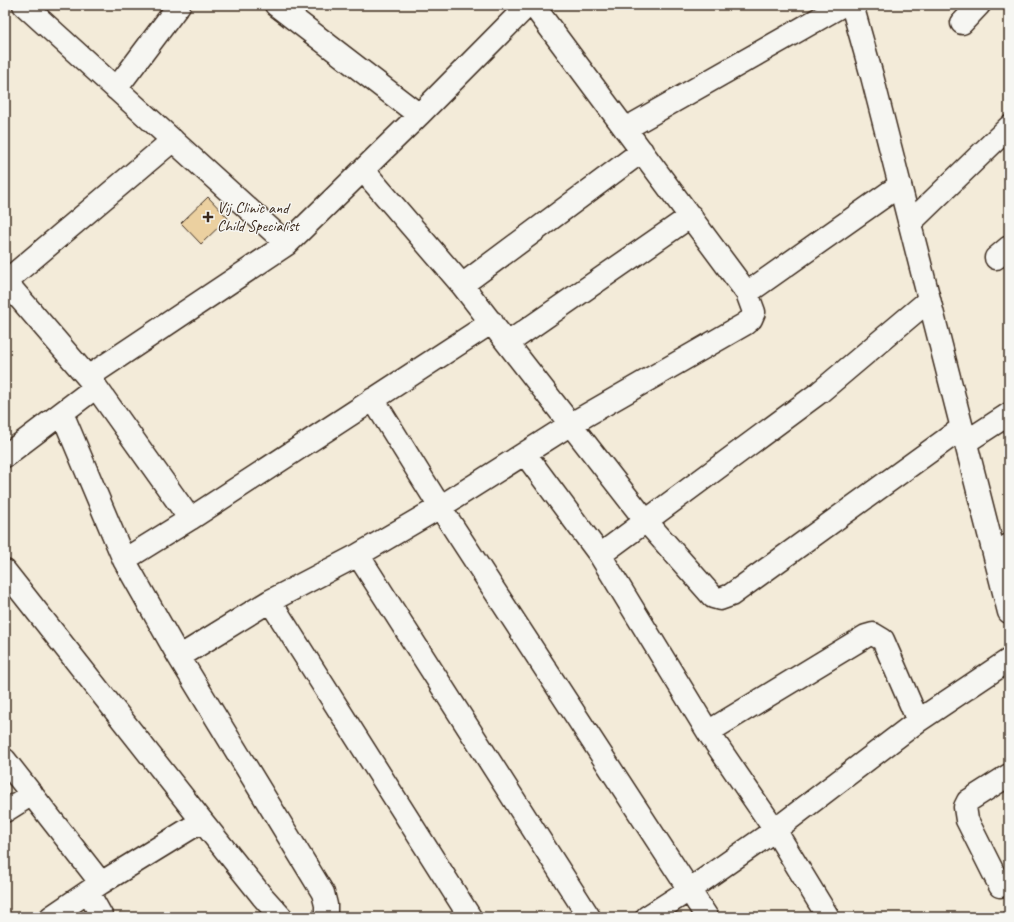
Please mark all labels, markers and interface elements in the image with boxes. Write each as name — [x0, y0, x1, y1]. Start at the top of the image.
place label: Vij Clinic and Child Specialist — [217, 198, 301, 236]
marker: Vij Clinic and Child Specialist — [202, 211, 214, 223]

